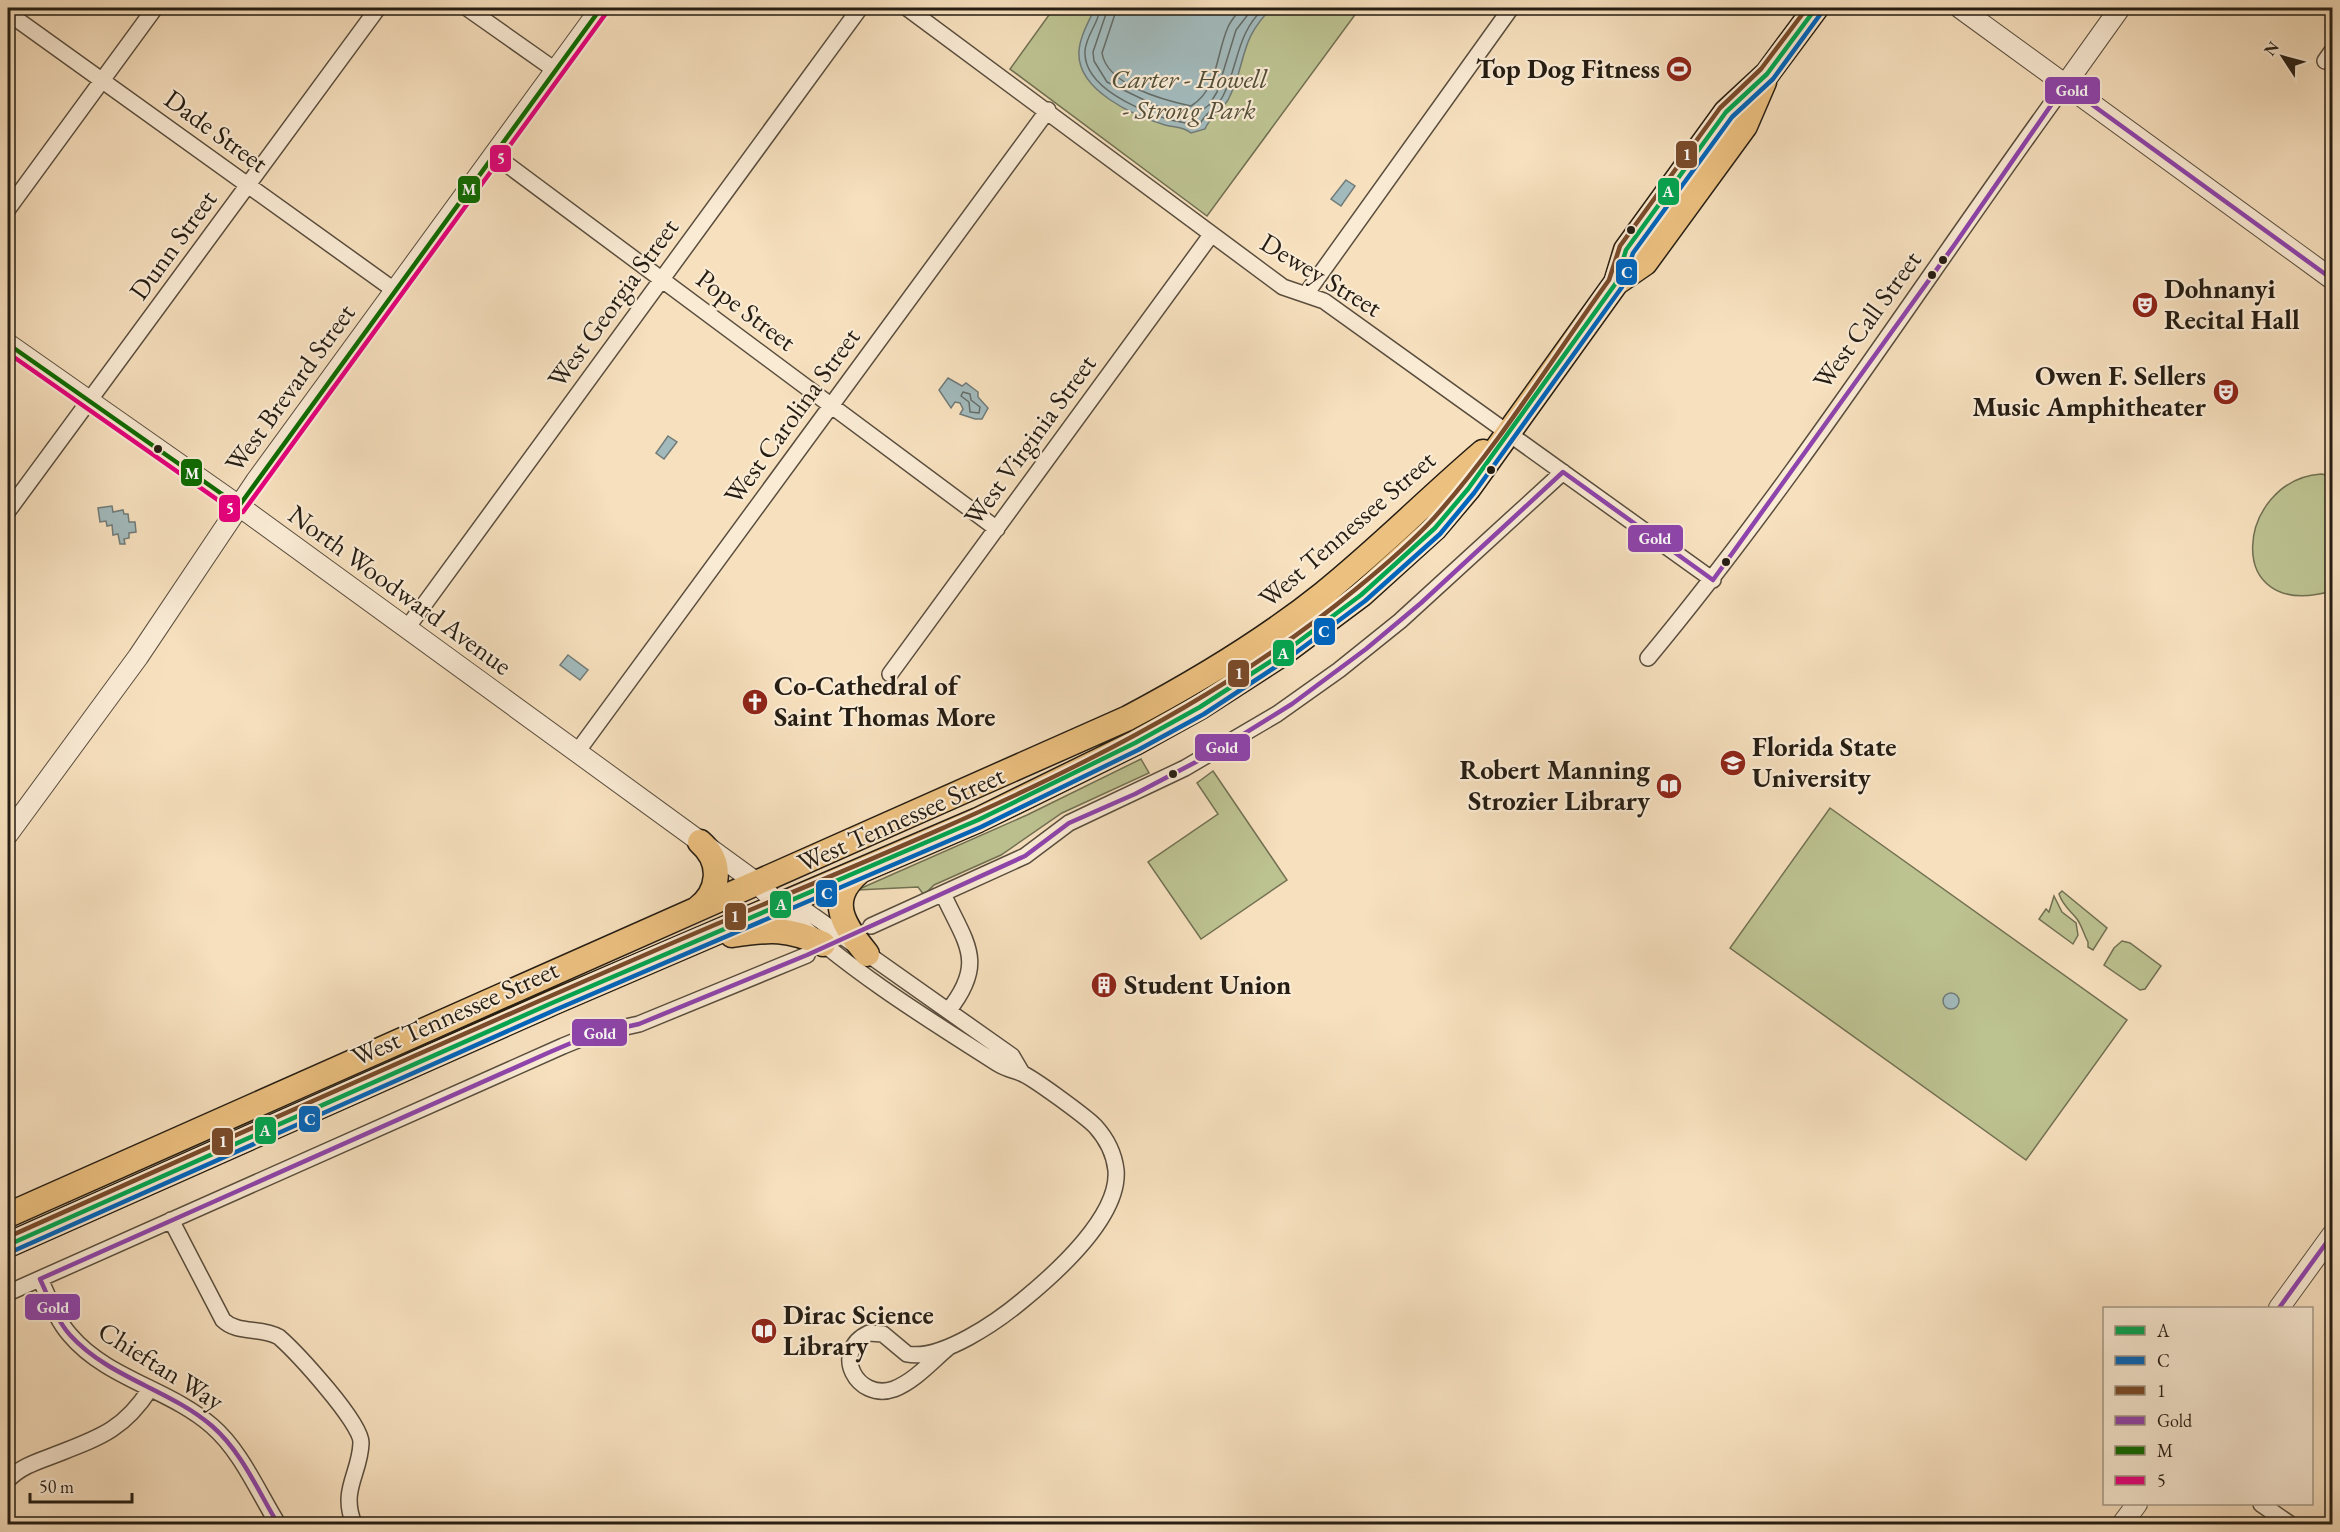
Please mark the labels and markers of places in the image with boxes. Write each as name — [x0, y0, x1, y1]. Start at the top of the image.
place label: Top Dog Fitness — [1476, 51, 1660, 86]
sports icon: Top Dog Fitness — [1664, 54, 1694, 84]
unlabelled marker — [1625, 224, 1637, 236]
unlabelled marker — [1937, 254, 1949, 266]
unlabelled marker — [1926, 269, 1938, 281]
place label: Dohnanyi Recital Hall — [2164, 271, 2300, 337]
theatre icon: Dohnanyi Recital Hall — [2130, 290, 2160, 320]
place label: Owen F. Sellers Music Amphitheater — [1972, 358, 2207, 424]
theatre icon: Owen F. Sellers Music Amphitheater — [2211, 377, 2241, 407]
unlabelled marker — [152, 443, 164, 455]
unlabelled marker — [1485, 464, 1497, 476]
unlabelled marker — [1720, 556, 1732, 568]
place label: Co-Cathedral of Saint Thomas More — [774, 668, 996, 734]
church icon: Co-Cathedral of Saint Thomas More — [740, 687, 770, 717]
place label: Florida State University — [1752, 729, 1897, 795]
school or university icon: Florida State University — [1718, 748, 1748, 778]
place label: Robert Manning Strozier Library — [1460, 752, 1651, 818]
unlabelled marker — [1167, 768, 1179, 780]
library icon: Robert Manning Strozier Library — [1654, 771, 1684, 801]
place label: Student Union — [1124, 967, 1291, 1002]
building icon: Student Union — [1089, 970, 1119, 1000]
place label: Dirac Science Library — [783, 1297, 934, 1363]
library icon: Dirac Science Library — [749, 1316, 779, 1346]

